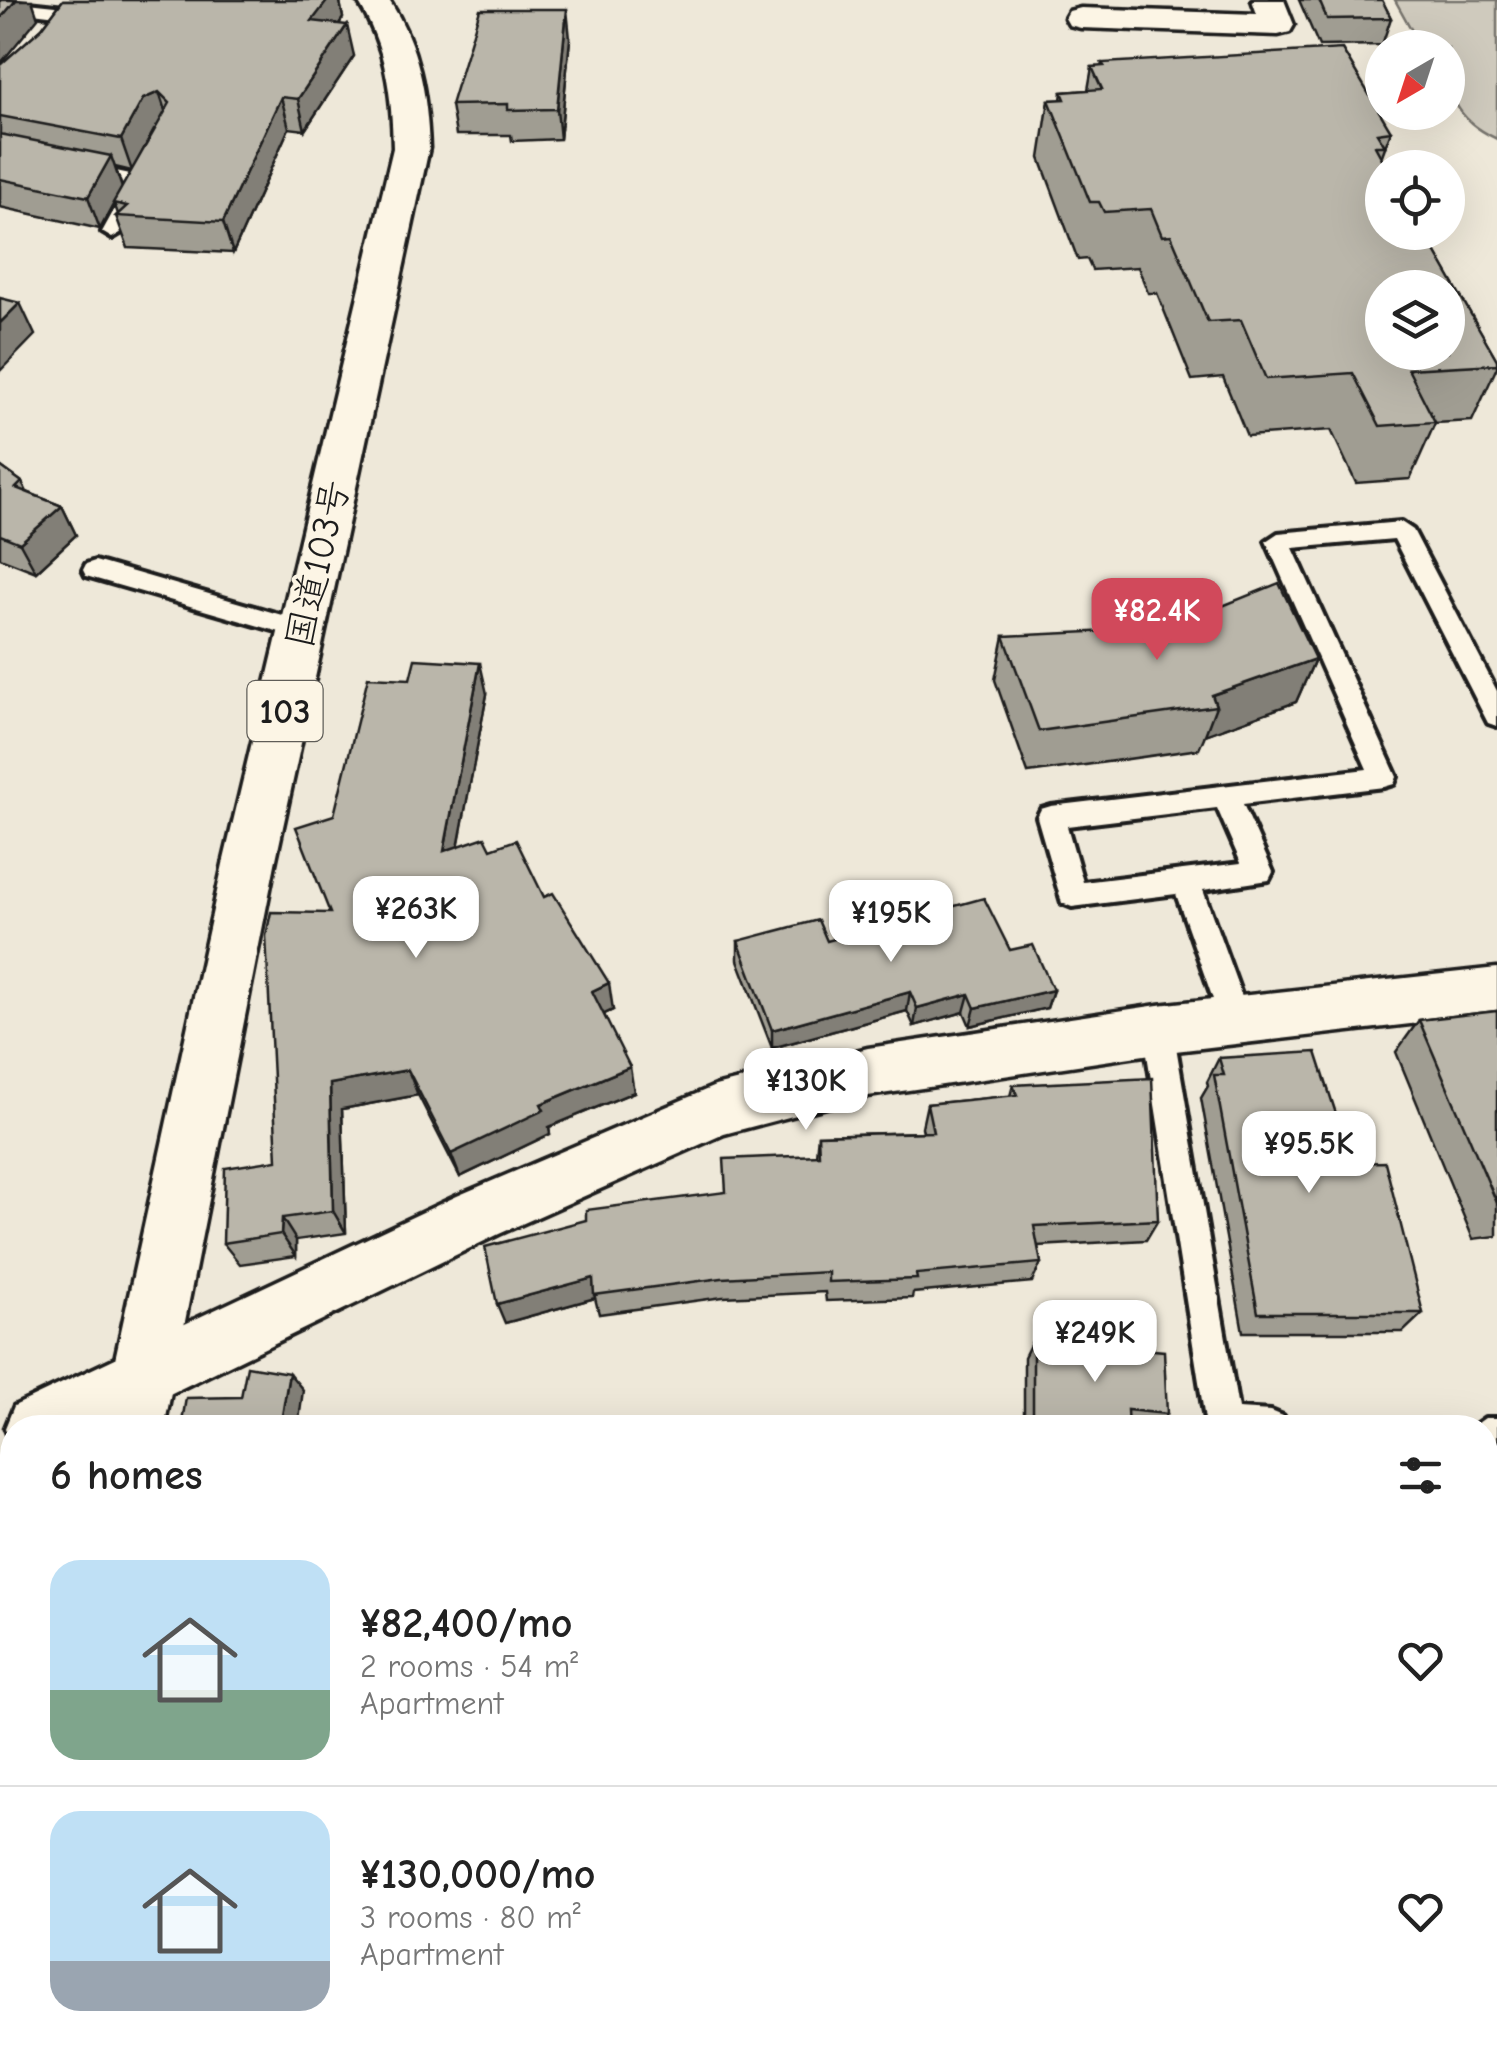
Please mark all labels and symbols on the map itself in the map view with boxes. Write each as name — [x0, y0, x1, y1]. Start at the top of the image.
north arrow — [1365, 30, 1465, 130]
street label: 国道103号 — [277, 476, 359, 652]
pin: ¥82.4K — [1076, 578, 1238, 663]
road number: 103 — [248, 681, 322, 741]
pin: ¥263K — [346, 876, 486, 961]
pin: ¥195K — [821, 880, 961, 965]
pin: ¥130K — [736, 1048, 876, 1133]
pin: ¥95.5K — [1228, 1111, 1390, 1196]
pin: ¥249K — [1025, 1300, 1165, 1385]

